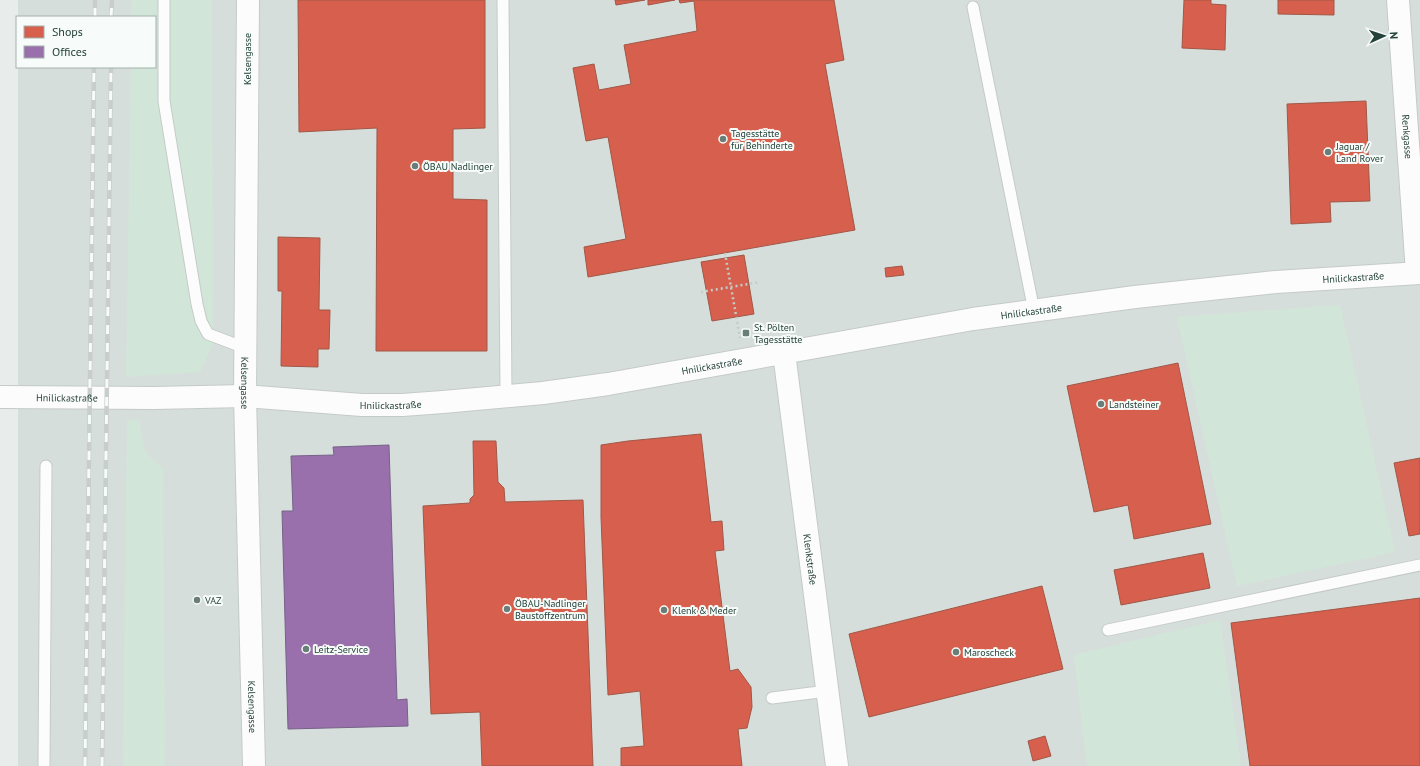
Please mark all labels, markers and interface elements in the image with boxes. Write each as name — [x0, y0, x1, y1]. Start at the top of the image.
legend — [16, 16, 156, 68]
north arrow — [1364, 16, 1404, 56]
text: Shops — [52, 24, 83, 39]
text: N — [1387, 31, 1401, 39]
street label: Kelsengasse — [241, 33, 254, 85]
text: Offices — [52, 44, 87, 59]
street label: Renkgasse — [1399, 114, 1416, 159]
place label: Tagesstätte für Behinderte — [731, 127, 793, 152]
marker: Tagesstätte für Behinderte — [718, 134, 728, 144]
place label: Jaguar / Land Rover — [1335, 140, 1384, 165]
marker: Jaguar / Land Rover — [1323, 147, 1333, 157]
place label: ÖBAU Nadlinger — [423, 160, 493, 173]
marker: ÖBAU Nadlinger — [410, 161, 420, 171]
street label: Hnilickastraße — [1322, 269, 1385, 286]
street label: Hnilickastraße — [1000, 300, 1063, 322]
place label: St. Pölten Tagesstätte — [754, 321, 802, 346]
marker: St. Pölten Tagesstätte — [741, 328, 751, 338]
street label: Hnilickastraße — [680, 354, 743, 377]
street label: Kelsengasse — [238, 357, 252, 409]
street label: Hnilickastraße — [36, 391, 98, 404]
street label: Hnilickastraße — [360, 397, 422, 412]
place label: Landsteiner — [1109, 398, 1160, 411]
marker: Landsteiner — [1096, 399, 1106, 409]
street label: Klenkstraße — [801, 533, 820, 586]
place label: VAZ — [204, 594, 222, 607]
marker: VAZ — [192, 595, 202, 605]
place label: ÖBAU-Nadlinger Baustoffzentrum — [515, 597, 586, 622]
marker: ÖBAU-Nadlinger Baustoffzentrum — [502, 604, 512, 614]
place label: Klenk & Meder — [672, 604, 737, 617]
marker: Klenk & Meder — [659, 605, 669, 615]
place label: Leitz-Service — [314, 643, 368, 656]
marker: Leitz-Service — [301, 644, 311, 654]
place label: Maroscheck — [964, 646, 1014, 659]
marker: Maroscheck — [951, 647, 961, 657]
street label: Kelsengasse — [245, 681, 260, 733]

